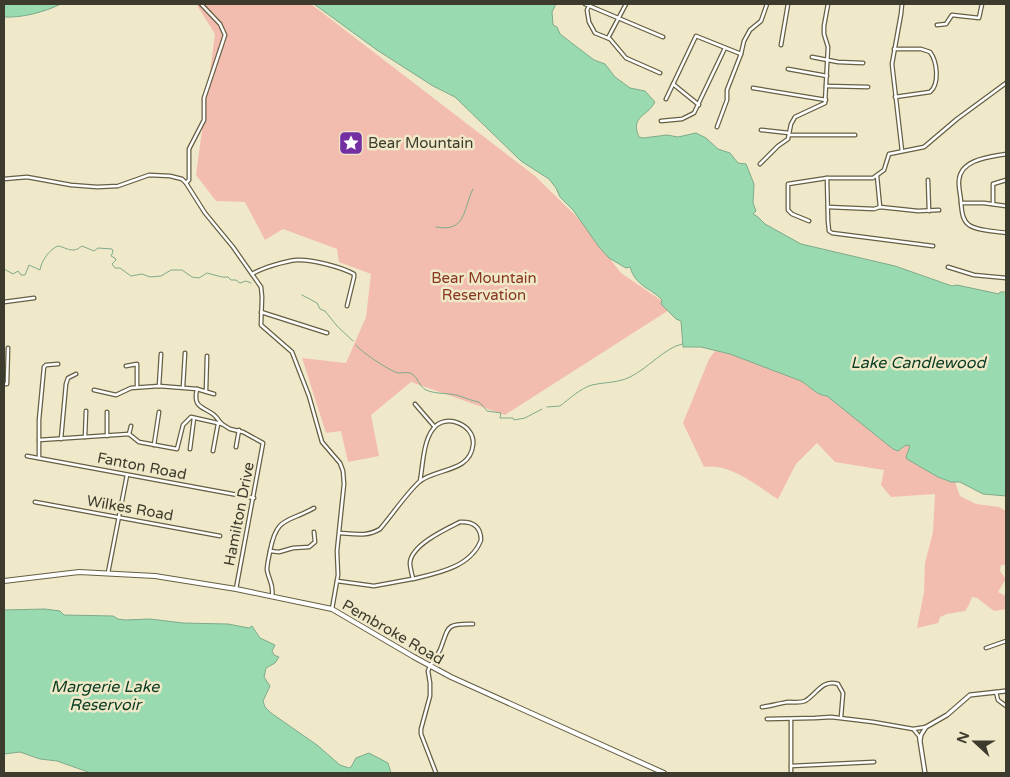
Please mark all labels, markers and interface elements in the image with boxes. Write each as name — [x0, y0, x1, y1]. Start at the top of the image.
place icon: Bear Mountain — [338, 130, 364, 156]
place label: Bear Mountain — [368, 134, 473, 152]
park label: Bear Mountain Reservation — [431, 269, 537, 304]
water label: Lake Candlewood — [850, 353, 987, 373]
street label: Fanton Road — [96, 448, 188, 484]
street label: Hamilton Drive — [220, 460, 258, 568]
street label: Wilkes Road — [85, 492, 175, 524]
street label: Pembroke Road — [339, 596, 447, 668]
water label: Margerie Lake Reservoir — [51, 677, 160, 715]
north arrow — [950, 717, 1000, 767]
text: N — [953, 729, 973, 746]

